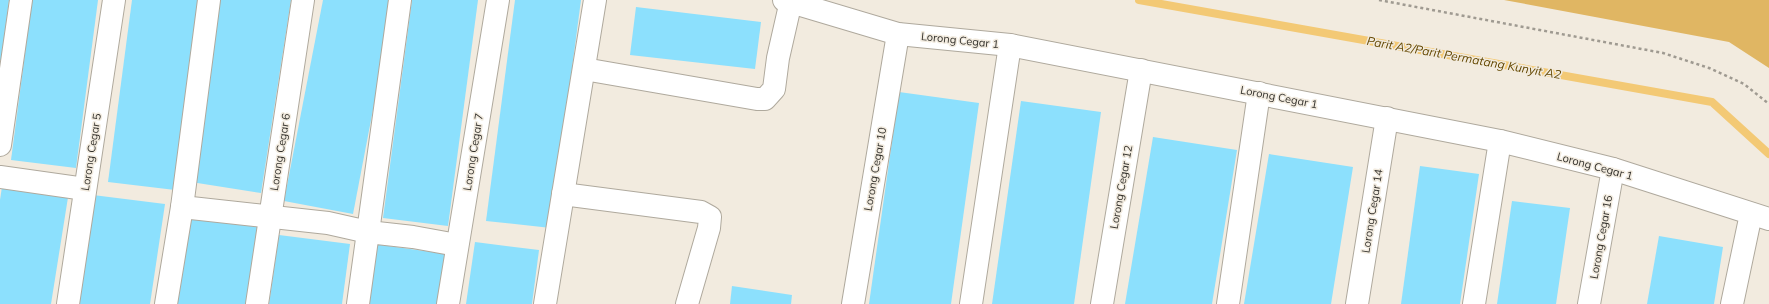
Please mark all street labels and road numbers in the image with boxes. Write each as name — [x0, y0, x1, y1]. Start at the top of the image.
street label: Lorong Cegar 1 — [920, 29, 1000, 51]
street label: Lorong Cegar 1 — [1239, 83, 1319, 111]
street label: Lorong Cegar 5 — [78, 112, 104, 192]
street label: Lorong Cegar 6 — [267, 112, 293, 192]
street label: Lorong Cegar 7 — [460, 112, 486, 192]
street label: Lorong Cegar 10 — [861, 126, 889, 212]
street label: Lorong Cegar 12 — [1107, 144, 1135, 230]
street label: Lorong Cegar 1 — [1555, 149, 1635, 183]
street label: Lorong Cegar 14 — [1358, 168, 1386, 254]
street label: Lorong Cegar 16 — [1587, 194, 1615, 280]

